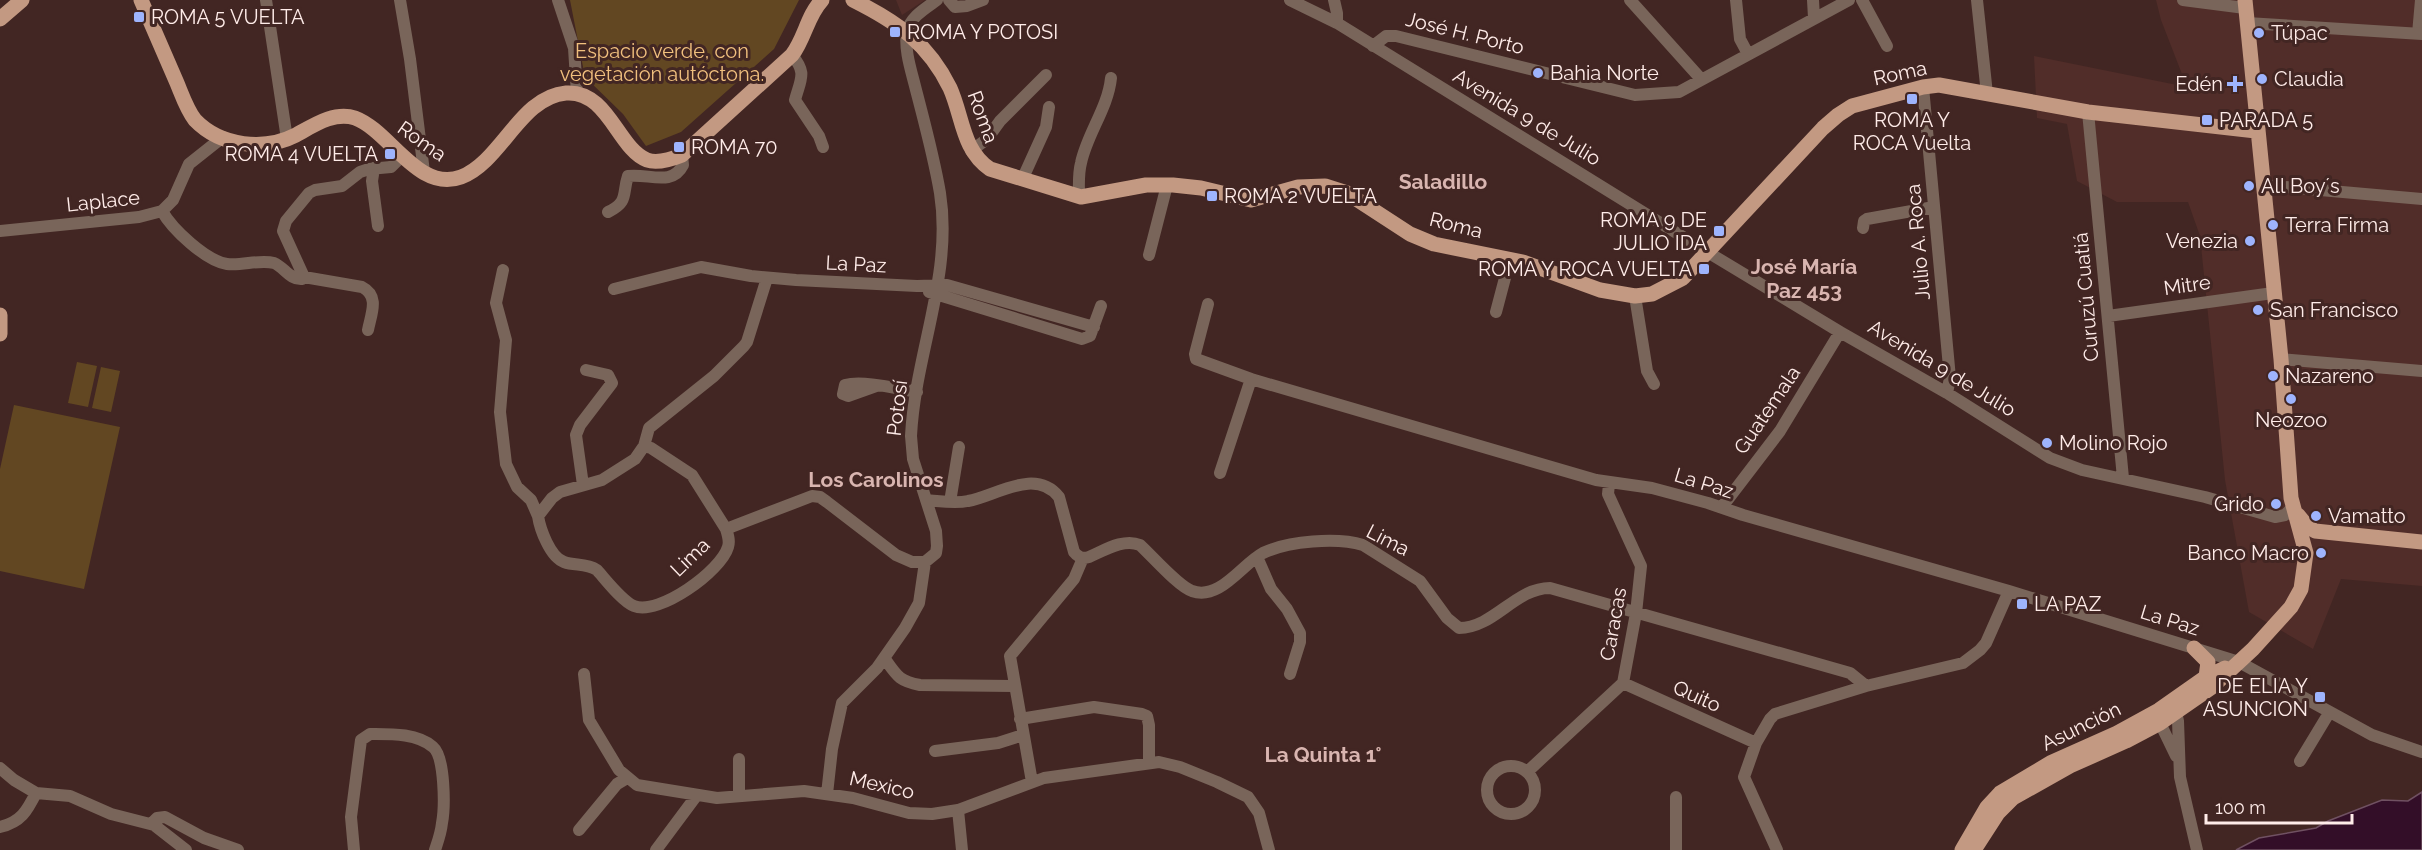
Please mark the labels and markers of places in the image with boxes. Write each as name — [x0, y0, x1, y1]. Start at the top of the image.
place label: ROMA 5 VUELTA — [151, 5, 305, 29]
marker: ROMA 5 VUELTA — [132, 10, 146, 24]
place label: ROMA Y POTOSI — [907, 20, 1058, 44]
place label: Túpac — [2271, 21, 2328, 45]
marker: ROMA Y POTOSI — [888, 25, 902, 39]
marker: Túpac — [2252, 26, 2266, 40]
place label: Bahia Norte — [1550, 61, 1659, 85]
marker: Bahia Norte — [1531, 66, 1545, 80]
place label: Claudia — [2274, 67, 2344, 91]
place label: Edén — [2175, 72, 2223, 96]
marker: Claudia — [2255, 72, 2269, 86]
marker: Edén — [2228, 77, 2242, 91]
marker: ROMA Y ROCA Vuelta — [1905, 92, 1919, 106]
place label: ROMA Y ROCA Vuelta — [1853, 108, 1971, 155]
place label: PARADA 5 — [2219, 108, 2313, 132]
marker: PARADA 5 — [2200, 113, 2214, 127]
place label: ROMA 70 — [691, 135, 777, 159]
marker: ROMA 70 — [672, 140, 686, 154]
place label: ROMA 4 VUELTA — [224, 142, 378, 166]
marker: ROMA 4 VUELTA — [383, 147, 397, 161]
place label: All Boy´s — [2261, 174, 2340, 198]
marker: All Boy´s — [2242, 179, 2256, 193]
place label: ROMA 2 VUELTA — [1224, 184, 1378, 208]
marker: ROMA 2 VUELTA — [1205, 189, 1219, 203]
place label: ROMA 9 DE JULIO IDA — [1600, 208, 1707, 255]
place label: Terra Firma — [2285, 213, 2389, 237]
marker: Terra Firma — [2266, 218, 2280, 232]
marker: ROMA 9 DE JULIO IDA — [1712, 224, 1726, 238]
place label: Venezia — [2166, 229, 2238, 253]
marker: Venezia — [2243, 234, 2257, 248]
place label: ROMA Y ROCA VUELTA — [1478, 257, 1692, 281]
marker: ROMA Y ROCA VUELTA — [1697, 262, 1711, 276]
place label: San Francisco — [2270, 298, 2398, 322]
marker: San Francisco — [2251, 303, 2265, 317]
place label: Nazareno — [2285, 364, 2374, 388]
marker: Nazareno — [2266, 369, 2280, 383]
marker: Neozoo — [2284, 392, 2298, 406]
place label: Neozoo — [2255, 408, 2327, 432]
place label: Molino Rojo — [2059, 431, 2168, 455]
marker: Molino Rojo — [2040, 436, 2054, 450]
place label: Grido — [2214, 492, 2264, 516]
marker: Grido — [2269, 497, 2283, 511]
place label: Vamatto — [2328, 504, 2406, 528]
marker: Vamatto — [2309, 509, 2323, 523]
place label: Banco Macro — [2187, 541, 2309, 565]
marker: Banco Macro — [2314, 546, 2328, 560]
place label: LA PAZ — [2034, 592, 2101, 616]
marker: LA PAZ — [2015, 597, 2029, 611]
place label: DE ELIA Y ASUNCION — [2203, 674, 2308, 721]
marker: DE ELIA Y ASUNCION — [2313, 690, 2327, 704]

